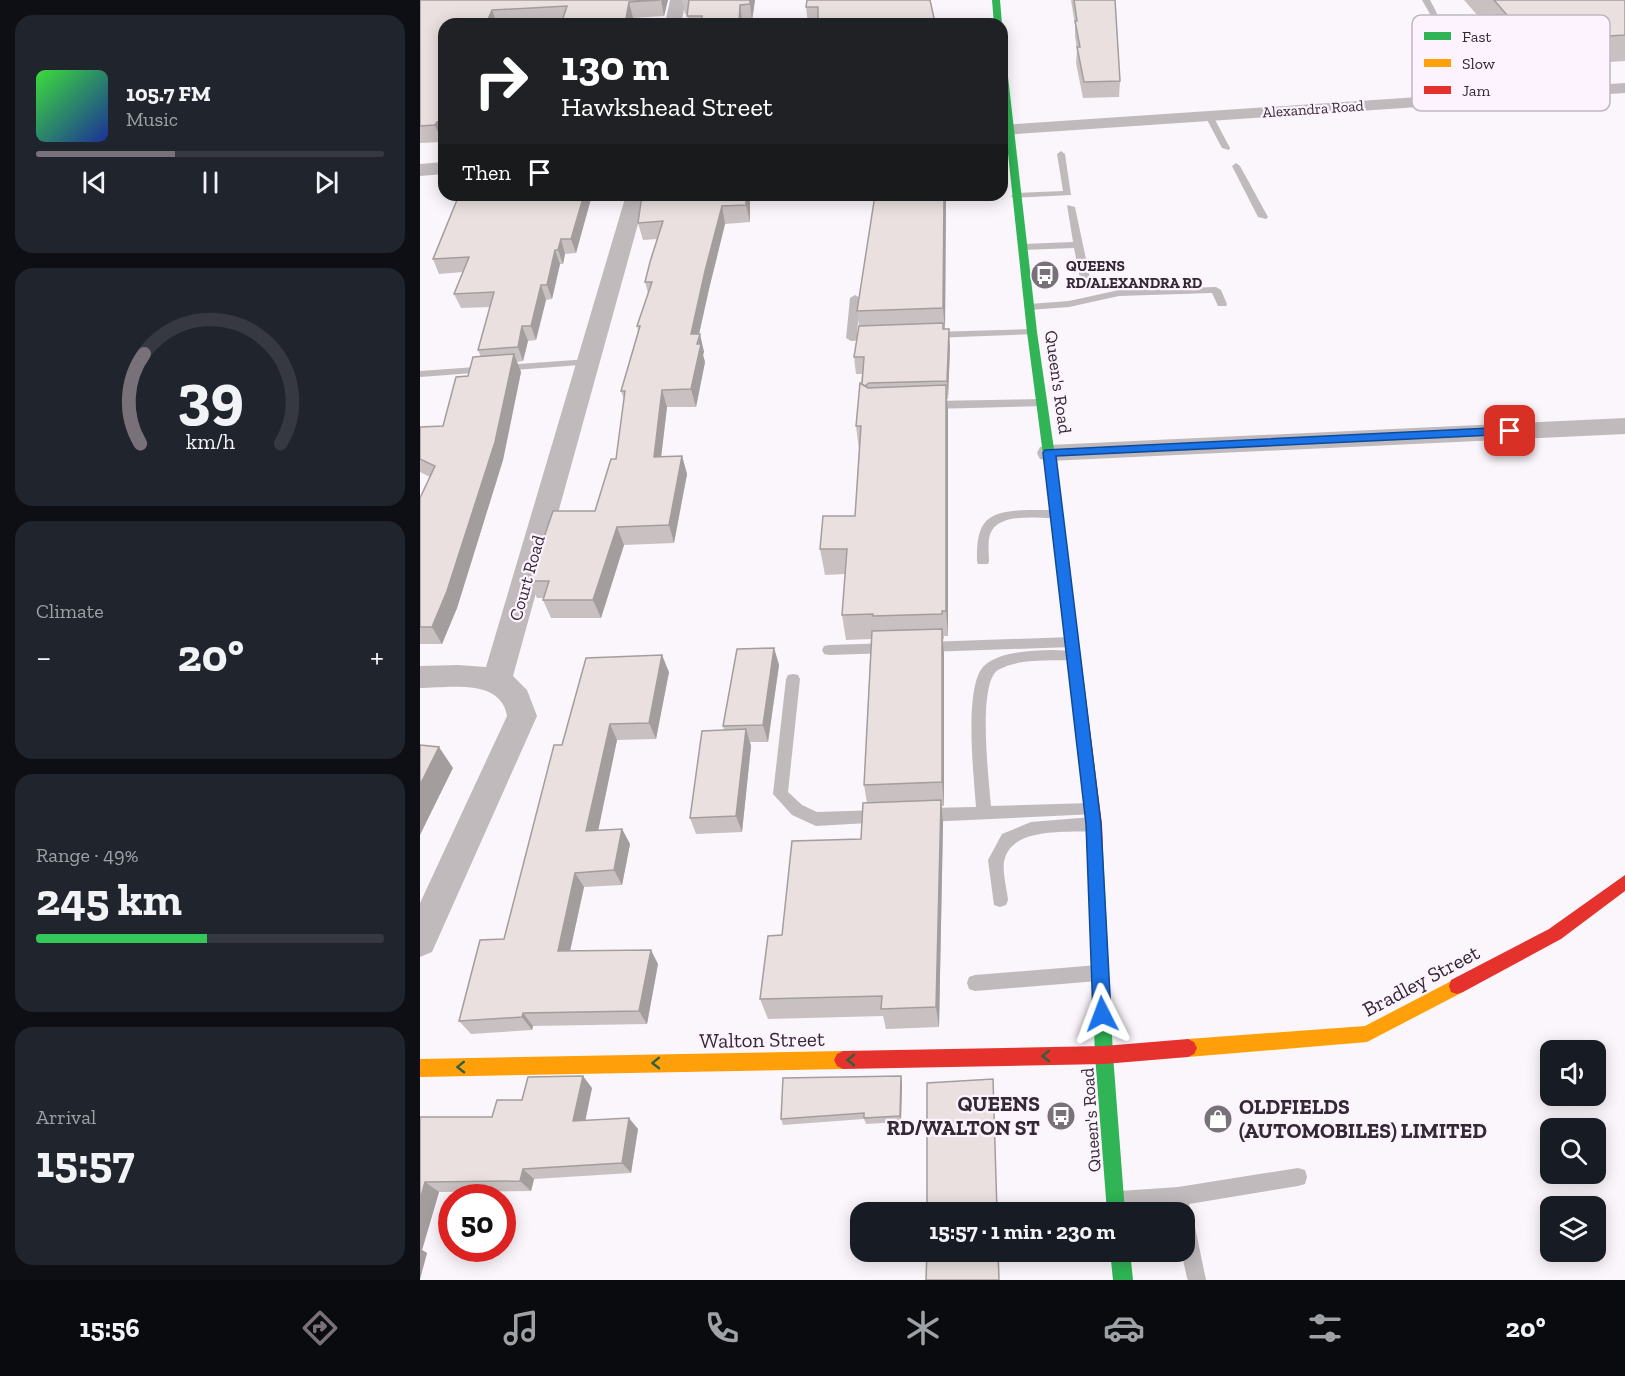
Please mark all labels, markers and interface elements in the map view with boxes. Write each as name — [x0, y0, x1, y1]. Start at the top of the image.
legend — [1412, 15, 1610, 111]
text: Fast — [1462, 27, 1491, 46]
text: 130 m — [561, 40, 669, 91]
icon: right — [462, 42, 540, 120]
text: Slow — [1462, 54, 1496, 73]
text: 105.7 FM — [126, 80, 211, 107]
text: Jam — [1462, 81, 1491, 100]
text: Hawkshead Street — [561, 91, 773, 123]
street label: Alexandra Road — [1262, 96, 1365, 122]
text: Music — [126, 107, 178, 131]
icon: arrive — [523, 156, 556, 189]
text: Then — [462, 159, 511, 186]
icon: previous — [78, 166, 111, 199]
icon: pause — [194, 166, 227, 199]
icon: next — [310, 166, 343, 199]
place label: QUEENS RD/ALEXANDRA RD — [1066, 257, 1203, 292]
bus stop icon: QUEENS RD/ALEXANDRA RD — [1029, 259, 1061, 291]
street label: Queen's Road — [1040, 329, 1076, 435]
text: 39 — [177, 359, 243, 434]
pin — [1484, 405, 1535, 456]
icon: arrive — [1493, 414, 1526, 447]
text: km/h — [186, 429, 234, 454]
street label: Court Road — [504, 533, 550, 623]
text: Climate — [36, 599, 104, 623]
text: 20° — [178, 629, 244, 683]
text: − — [36, 637, 51, 676]
text: + — [370, 637, 384, 676]
text: Range · 49% — [36, 843, 138, 867]
text: 245 km — [36, 873, 182, 927]
street label: Bradley Street — [1358, 939, 1484, 1022]
position arrow — [1070, 982, 1134, 1046]
street label: Walton Street — [699, 1026, 825, 1053]
map controls — [1540, 1040, 1606, 1262]
button: sound — [1540, 1040, 1606, 1106]
one-way arrow — [1041, 1050, 1050, 1062]
one-way arrow — [846, 1054, 855, 1066]
one-way arrow — [651, 1057, 660, 1070]
one-way arrow — [456, 1061, 465, 1073]
street label: Queen's Road — [1076, 1067, 1106, 1173]
place label: QUEENS RD/WALTON ST — [887, 1091, 1040, 1140]
place label: OLDFIELDS (AUTOMOBILES) LIMITED — [1239, 1094, 1487, 1143]
bus stop icon: QUEENS RD/WALTON ST — [1045, 1100, 1077, 1132]
shop icon: OLDFIELDS (AUTOMOBILES) LIMITED — [1202, 1103, 1234, 1135]
text: Arrival — [36, 1105, 96, 1129]
button: search — [1540, 1118, 1606, 1184]
text: 15:57 — [36, 1135, 135, 1189]
speed limit sign: 50 — [438, 1184, 516, 1262]
button: layers — [1540, 1196, 1606, 1262]
text: 15:57 · 1 min · 230 m — [929, 1218, 1116, 1245]
icon: directions — [299, 1307, 341, 1349]
icon: music — [500, 1307, 542, 1349]
icon: phone — [701, 1307, 743, 1349]
icon: climate — [902, 1307, 944, 1349]
icon: car — [1103, 1307, 1145, 1349]
icon: filters — [1304, 1307, 1346, 1349]
text: 15:56 — [80, 1312, 140, 1344]
text: 20° — [1506, 1312, 1545, 1344]

